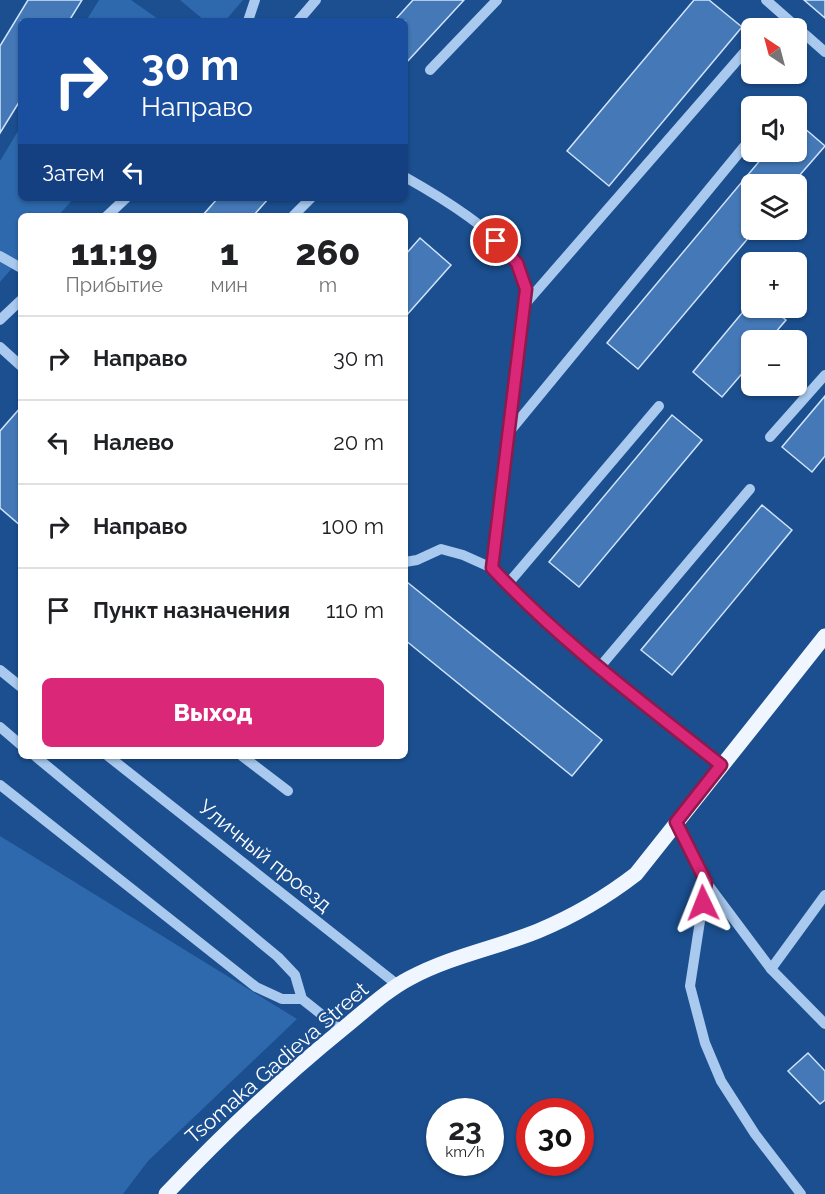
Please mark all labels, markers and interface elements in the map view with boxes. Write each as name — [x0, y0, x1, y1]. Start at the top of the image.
north arrow — [741, 18, 807, 84]
map controls — [741, 18, 807, 396]
text: 30 m — [141, 41, 239, 90]
icon: right — [42, 42, 120, 120]
text: Направо — [141, 91, 253, 122]
button: sound — [741, 96, 807, 162]
icon: left — [117, 156, 150, 189]
text: Затем — [42, 160, 105, 186]
button: layers — [741, 174, 807, 240]
pin — [470, 215, 521, 266]
icon: arrive — [479, 224, 512, 257]
text: 11:19 — [71, 231, 158, 273]
text: 1 — [220, 231, 239, 273]
text: 260 — [296, 231, 360, 273]
button: + — [741, 252, 807, 318]
text: Прибытие — [66, 273, 163, 297]
text: мин — [210, 273, 248, 297]
text: m — [319, 273, 337, 297]
button: − — [741, 330, 807, 396]
icon: right — [42, 342, 75, 375]
text: Направо — [93, 345, 187, 371]
text: 30 m — [333, 345, 384, 371]
icon: left — [42, 426, 75, 459]
text: Налево — [93, 429, 174, 455]
text: 20 m — [333, 429, 384, 455]
icon: right — [42, 510, 75, 543]
text: Направо — [93, 513, 187, 539]
text: 100 m — [322, 513, 384, 539]
icon: arrive — [42, 594, 75, 627]
text: Пункт назначения — [93, 597, 290, 623]
text: 110 m — [326, 597, 384, 623]
button: Выход — [42, 678, 384, 747]
street label: Уличный проезд — [194, 794, 337, 917]
position arrow — [671, 871, 735, 935]
street label: Tsomaka Gadieva Street — [180, 976, 373, 1149]
speed limit sign: 30 — [516, 1098, 594, 1176]
text: 23 — [448, 1112, 482, 1147]
text: km/h — [445, 1143, 485, 1161]

